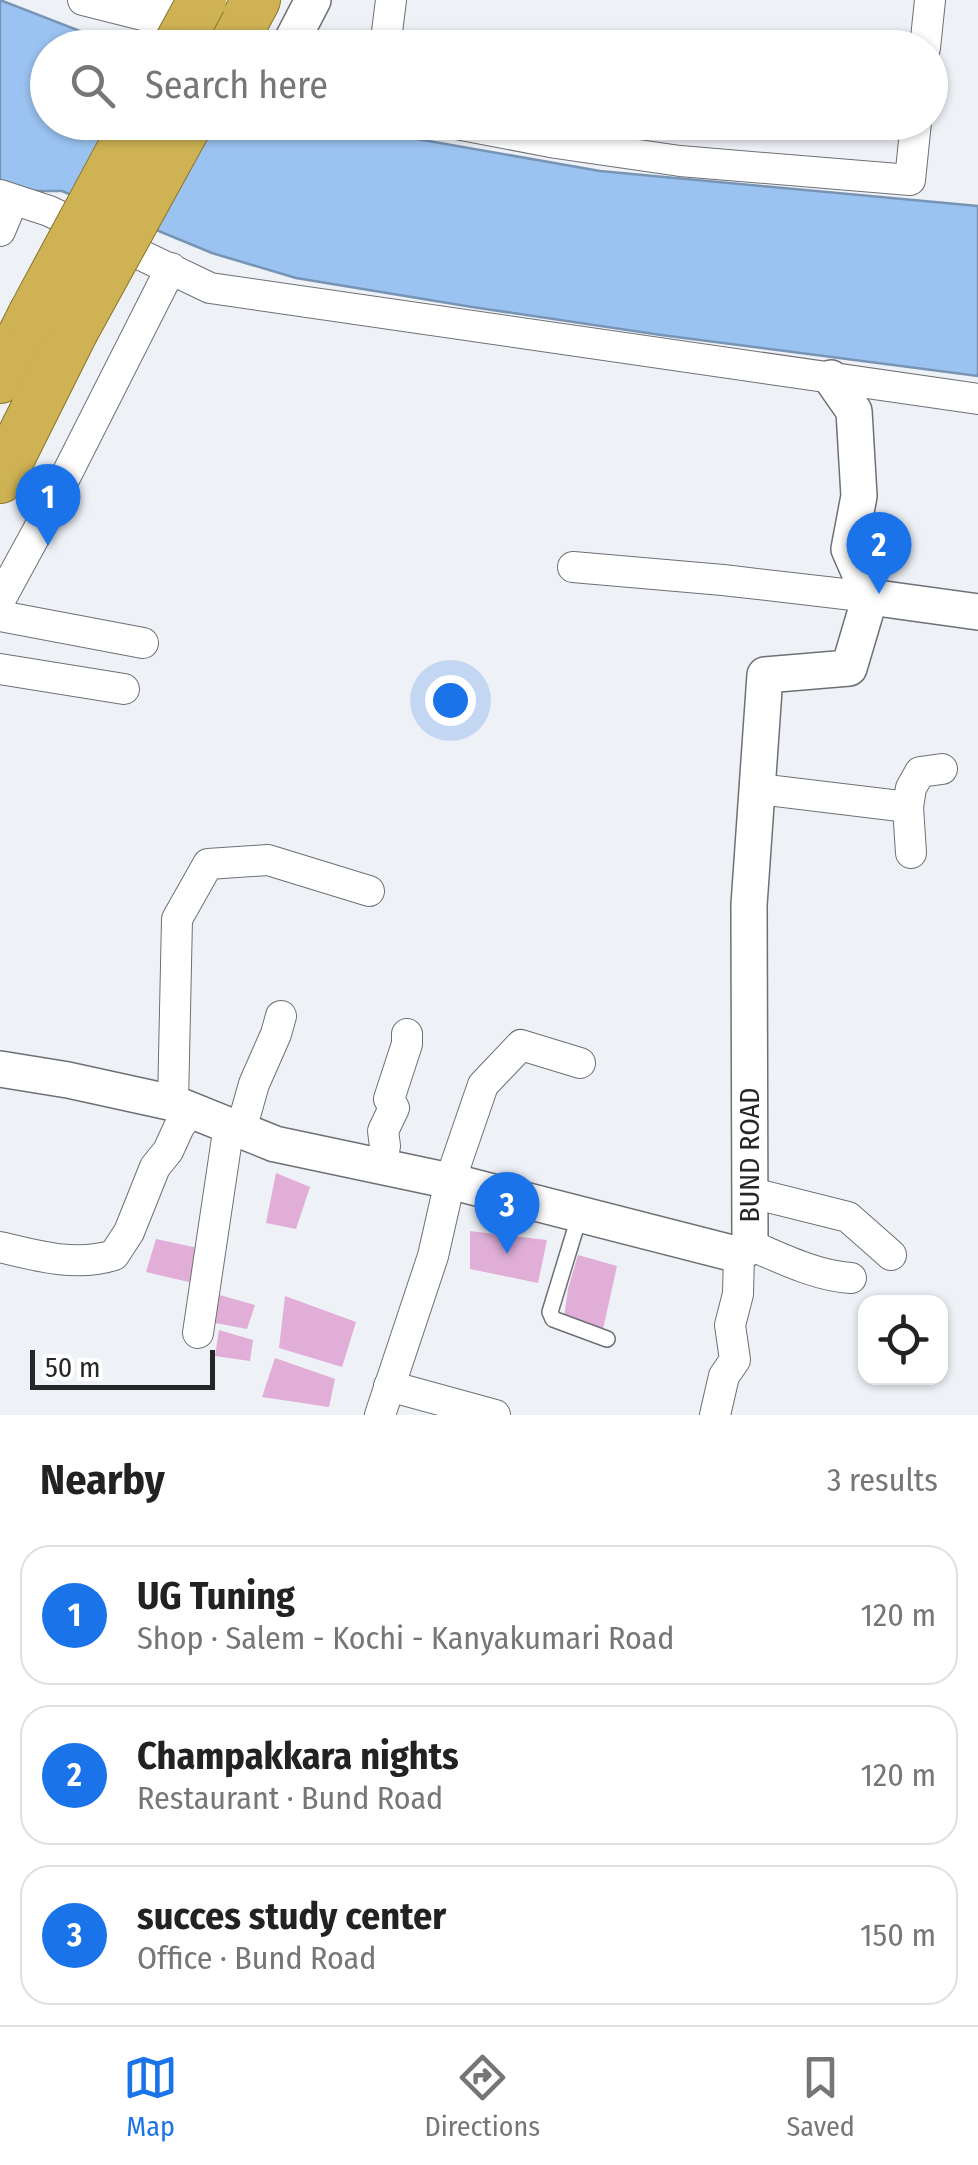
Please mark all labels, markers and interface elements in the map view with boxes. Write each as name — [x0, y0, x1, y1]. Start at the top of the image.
search box — [30, 30, 948, 140]
icon: search — [65, 58, 120, 113]
text: Search here — [145, 62, 328, 108]
pin: 1 — [15, 464, 80, 546]
pin: 2 — [846, 512, 912, 594]
your location — [425, 675, 476, 726]
street label: BUND ROAD — [733, 1088, 766, 1222]
pin: 3 — [474, 1172, 540, 1254]
map controls — [858, 1295, 948, 1385]
button: locate — [858, 1295, 948, 1385]
scale bar — [30, 1345, 215, 1390]
text: 50 m — [45, 1351, 101, 1384]
text: Nearby — [40, 1455, 165, 1505]
text: 3 results — [827, 1461, 938, 1499]
text: UG Tuning — [137, 1573, 295, 1619]
text: 1 — [68, 1596, 81, 1634]
text: 120 m — [861, 1596, 936, 1634]
text: Shop · Salem - Kochi - Kanyakumari Road — [137, 1619, 674, 1657]
text: Champakkara nights — [137, 1733, 459, 1779]
text: 2 — [67, 1756, 82, 1794]
text: 120 m — [861, 1756, 936, 1794]
text: Restaurant · Bund Road — [137, 1779, 443, 1817]
text: succes study center — [137, 1893, 446, 1939]
text: 3 — [67, 1916, 82, 1954]
text: 150 m — [860, 1916, 936, 1954]
text: Office · Bund Road — [137, 1939, 376, 1977]
tab: Map — [123, 2050, 178, 2143]
tab: Directions — [424, 2050, 540, 2143]
tab: Saved — [786, 2050, 855, 2143]

